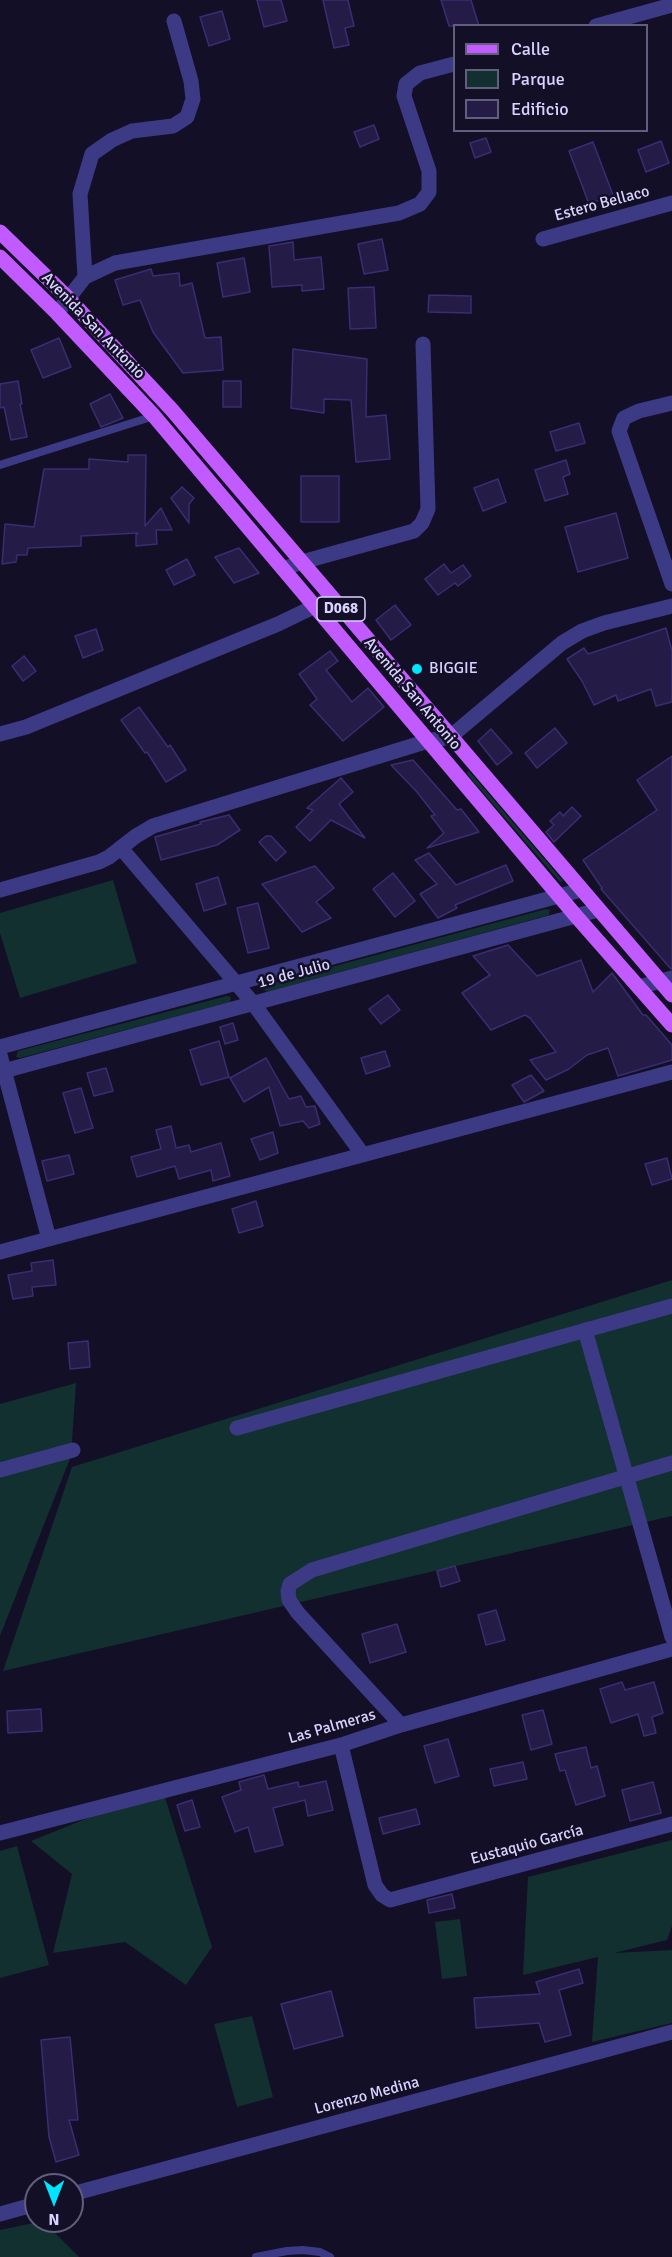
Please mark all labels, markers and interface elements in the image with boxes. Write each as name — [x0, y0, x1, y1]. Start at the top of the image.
legend — [453, 24, 648, 132]
text: Calle — [511, 38, 550, 60]
text: Parque — [511, 68, 565, 90]
text: Edificio — [511, 98, 569, 120]
street label: Estero Bellaco — [552, 182, 652, 226]
street label: Avenida San Antonio — [37, 269, 149, 383]
road number: D068 — [317, 597, 365, 621]
street label: Avenida San Antonio — [359, 634, 465, 754]
place label: BIGGIE — [429, 659, 478, 679]
marker: BIGGIE — [410, 662, 424, 676]
street label: 19 de Julio — [256, 955, 332, 993]
street label: Las Palmeras — [286, 1705, 378, 1749]
street label: Eustaquio García — [469, 1821, 585, 1869]
street label: Lorenzo Medina — [312, 2073, 422, 2119]
north arrow — [24, 2173, 84, 2233]
text: N — [48, 2209, 60, 2229]

